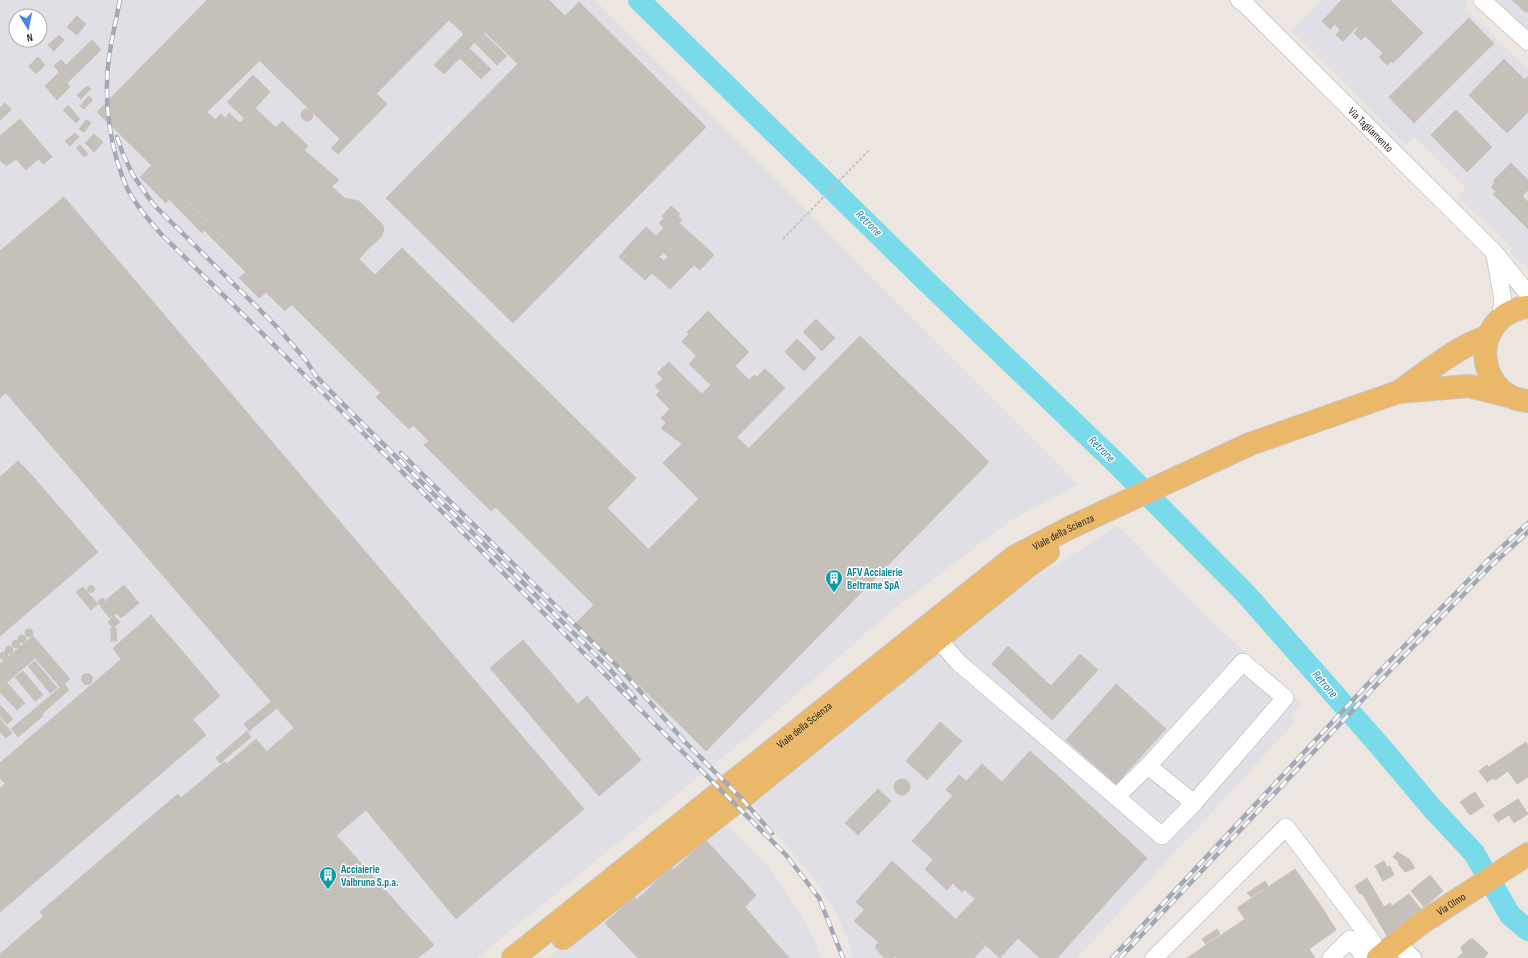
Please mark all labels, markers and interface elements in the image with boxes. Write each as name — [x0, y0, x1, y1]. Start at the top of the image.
north arrow — [8, 8, 48, 48]
text: N — [26, 30, 34, 44]
street label: Via Tagliamento — [1345, 105, 1396, 155]
water label: Retrone — [852, 207, 885, 240]
water label: Retrone — [1085, 433, 1118, 466]
street label: Viale della Scienza — [1030, 511, 1096, 553]
place label: AFV Acciaierie Beltrame SpA — [846, 566, 903, 592]
building icon: AFV Acciaierie Beltrame SpA — [824, 568, 844, 593]
water label: Retrone — [1309, 668, 1341, 701]
street label: Viale della Scienza — [774, 699, 835, 751]
place label: Acciaierie Valbruna S.p.a. — [340, 863, 399, 889]
building icon: Acciaierie Valbruna S.p.a. — [318, 865, 338, 890]
street label: Via Olmo — [1434, 890, 1469, 919]

